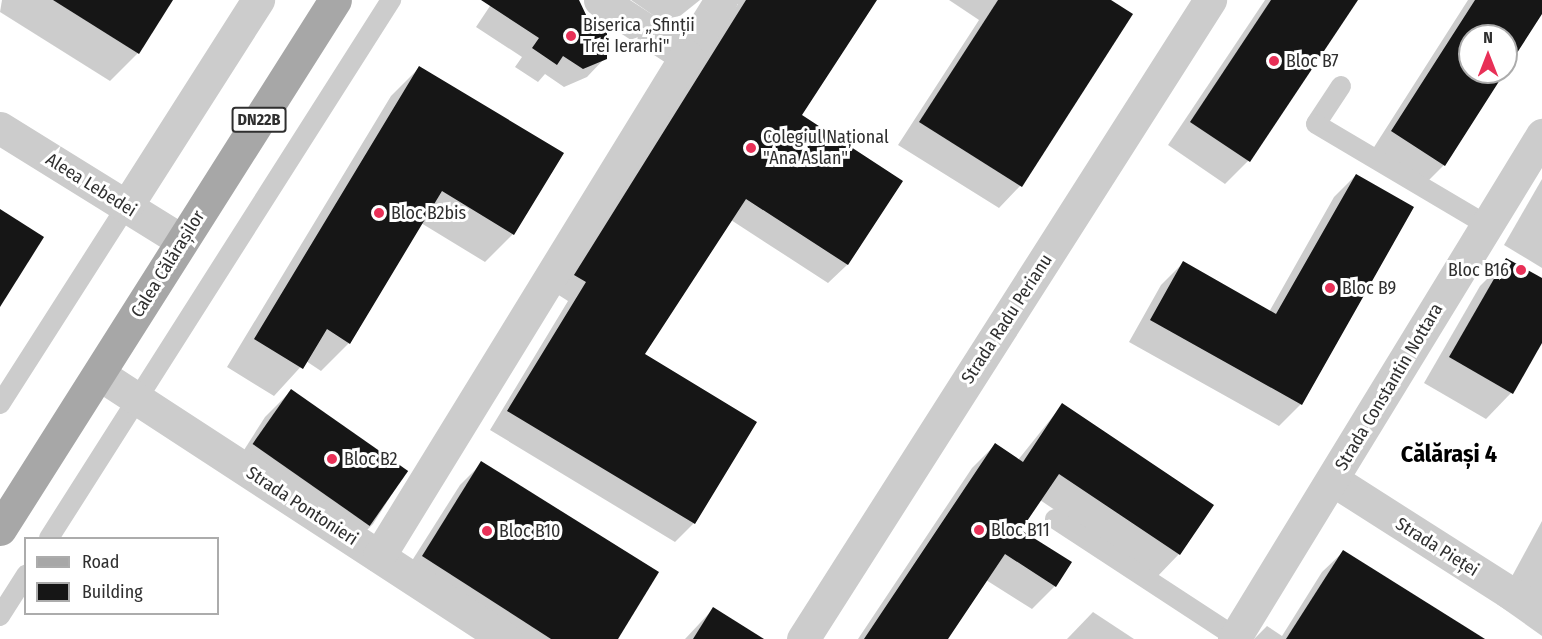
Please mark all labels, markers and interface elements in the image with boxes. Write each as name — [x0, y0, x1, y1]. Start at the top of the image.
place label: Biserica „Sfinții Trei Ierarhi" — [583, 15, 695, 57]
north arrow — [1458, 24, 1518, 84]
text: N — [1483, 28, 1493, 47]
marker: Biserica „Sfinții Trei Ierarhi" — [564, 29, 578, 43]
place label: Bloc B7 — [1286, 50, 1339, 72]
marker: Bloc B7 — [1267, 54, 1281, 68]
road number: DN22B — [230, 107, 288, 133]
place label: Colegiul Național "Ana Aslan" — [763, 127, 889, 170]
marker: Colegiul Național "Ana Aslan" — [744, 141, 758, 155]
street label: Aleea Lebedei — [42, 149, 140, 221]
place label: Bloc B2bis — [391, 202, 466, 224]
street label: Calea Călărașilor — [126, 206, 210, 322]
marker: Bloc B2bis — [372, 206, 386, 220]
street label: Strada Radu Perianu — [957, 250, 1057, 388]
place label: Bloc B16 — [1448, 259, 1509, 281]
marker: Bloc B16 — [1514, 263, 1528, 277]
place label: Bloc B9 — [1342, 277, 1396, 299]
marker: Bloc B9 — [1323, 281, 1337, 295]
street label: Strada Constantin Nottara — [1331, 300, 1447, 474]
district label: Călărași 4 — [1401, 441, 1497, 469]
place label: Bloc B2 — [344, 448, 397, 470]
marker: Bloc B2 — [325, 452, 339, 466]
street label: Strada Pontonieri — [242, 462, 362, 550]
street label: Strada Pieței — [1391, 513, 1483, 581]
place label: Bloc B11 — [991, 519, 1050, 541]
place label: Bloc B10 — [499, 520, 560, 542]
marker: Bloc B11 — [972, 523, 986, 537]
marker: Bloc B10 — [480, 524, 494, 538]
legend — [24, 537, 219, 615]
text: Road — [82, 551, 119, 573]
text: Building — [82, 581, 143, 603]

